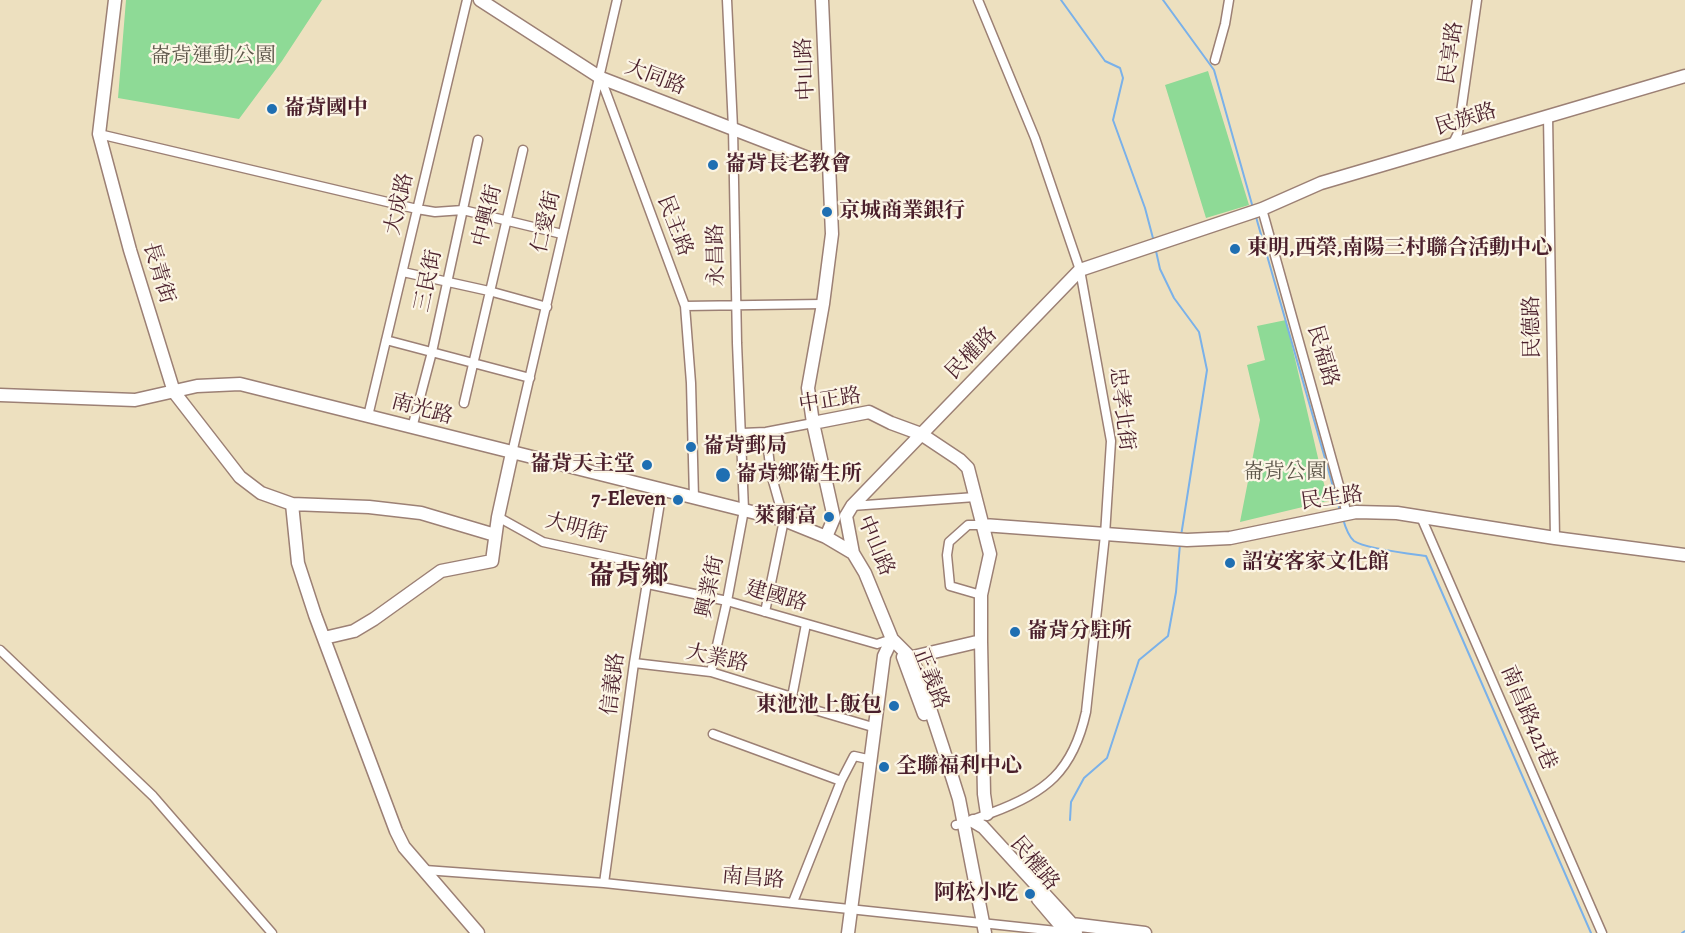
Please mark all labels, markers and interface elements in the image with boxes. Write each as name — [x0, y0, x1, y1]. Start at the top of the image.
street label: 民享路 — [1435, 20, 1469, 86]
street label: 中山路 — [792, 37, 820, 101]
park label: 崙背運動公園 — [150, 44, 276, 70]
street label: 大同路 — [621, 55, 689, 101]
place label: 崙背國中 — [284, 96, 368, 122]
street label: 民族路 — [1432, 99, 1500, 141]
marker: 崙背國中 — [265, 102, 279, 116]
place label: 崙背長老教會 — [725, 152, 851, 178]
marker: 崙背長老教會 — [706, 158, 720, 172]
street label: 大成路 — [381, 170, 419, 238]
street label: 中興街 — [468, 182, 508, 250]
street label: 仁愛街 — [528, 188, 566, 256]
street label: 民主路 — [651, 192, 697, 260]
place label: 京城商業銀行 — [839, 199, 965, 225]
marker: 京城商業銀行 — [820, 205, 834, 219]
street label: 永昌路 — [704, 223, 730, 287]
place label: 東明,西榮,南陽三村聯合活動中心 — [1247, 236, 1552, 262]
street label: 長青街 — [137, 239, 179, 307]
marker: 東明,西榮,南陽三村聯合活動中心 — [1228, 242, 1242, 256]
street label: 三民街 — [410, 248, 448, 314]
street label: 民德路 — [1520, 295, 1546, 359]
street label: 民福路 — [1301, 322, 1343, 390]
street label: 民權路 — [941, 323, 1003, 385]
street label: 忠孝北街 — [1103, 366, 1139, 452]
street label: 中正路 — [797, 384, 863, 418]
street label: 南光路 — [388, 390, 456, 430]
place label: 崙背郵局 — [703, 434, 787, 460]
marker: 崙背郵局 — [684, 440, 698, 454]
place label: 崙背天主堂 — [530, 452, 635, 478]
marker: 崙背天主堂 — [640, 458, 654, 472]
park label: 崙背公園 — [1243, 460, 1327, 486]
place label: 崙背鄉衛生所 — [736, 462, 862, 488]
marker: 崙背鄉衛生所 — [714, 466, 732, 484]
street label: 民生路 — [1299, 482, 1365, 516]
place label: 7-Eleven — [591, 487, 666, 513]
marker: 7-Eleven — [671, 493, 685, 507]
place label: 萊爾富 — [754, 504, 817, 530]
street label: 大明街 — [542, 509, 610, 549]
marker: 萊爾富 — [822, 510, 836, 524]
street label: 中山路 — [851, 512, 899, 580]
place label: 詔安客家文化館 — [1242, 550, 1389, 576]
street label: 興業街 — [692, 554, 730, 620]
marker: 詔安客家文化館 — [1223, 556, 1237, 570]
district label: 崙背鄉 — [588, 561, 668, 593]
street label: 建國路 — [742, 576, 810, 618]
place label: 崙背分駐所 — [1027, 619, 1132, 645]
marker: 崙背分駐所 — [1008, 625, 1022, 639]
street label: 大業路 — [684, 640, 750, 678]
street label: 正義路 — [907, 645, 953, 713]
street label: 信義路 — [598, 651, 630, 717]
street label: 南昌路421巷 — [1495, 662, 1561, 774]
place label: 東池池上飯包 — [756, 693, 882, 719]
marker: 東池池上飯包 — [887, 699, 901, 713]
place label: 全聯福利中心 — [896, 754, 1022, 780]
marker: 全聯福利中心 — [877, 760, 891, 774]
street label: 民權路 — [1004, 832, 1064, 896]
street label: 南昌路 — [721, 864, 785, 894]
place label: 阿松小吃 — [934, 881, 1018, 907]
marker: 阿松小吃 — [1023, 887, 1037, 901]

